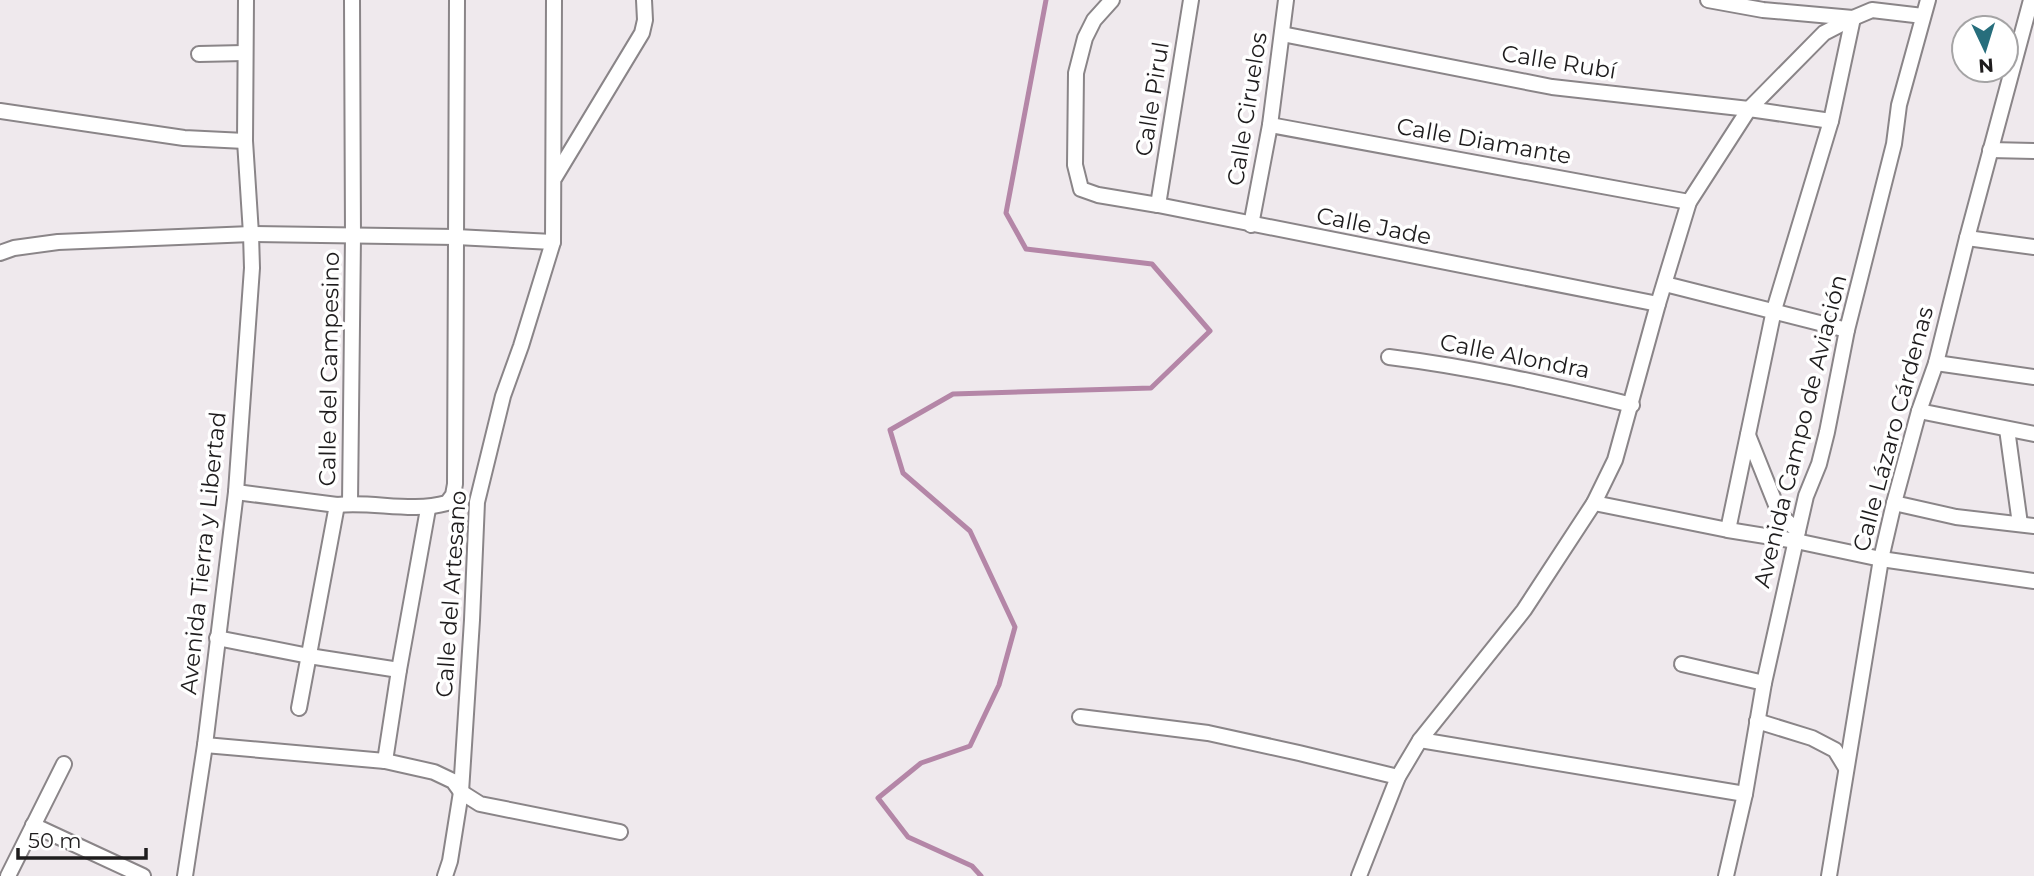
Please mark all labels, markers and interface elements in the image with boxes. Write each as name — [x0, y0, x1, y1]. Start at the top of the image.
north arrow — [1950, 14, 2020, 84]
street label: Calle Ciruelos — [1221, 30, 1273, 188]
street label: Calle Rubí — [1500, 39, 1619, 85]
street label: Calle Pirul — [1129, 40, 1175, 158]
text: N — [1978, 53, 1995, 77]
street label: Calle Diamante — [1394, 112, 1574, 170]
street label: Calle Jade — [1314, 201, 1434, 251]
street label: Calle del Campesino — [313, 251, 345, 487]
street label: Avenida Campo de Aviación — [1748, 272, 1852, 590]
street label: Calle Lázaro Cárdenas — [1847, 304, 1939, 554]
street label: Calle Alondra — [1438, 328, 1592, 384]
street label: Avenida Tierra y Libertad — [174, 410, 232, 696]
street label: Calle del Artesano — [430, 490, 472, 698]
scale bar — [18, 816, 145, 860]
text: 50 m — [28, 828, 82, 853]

